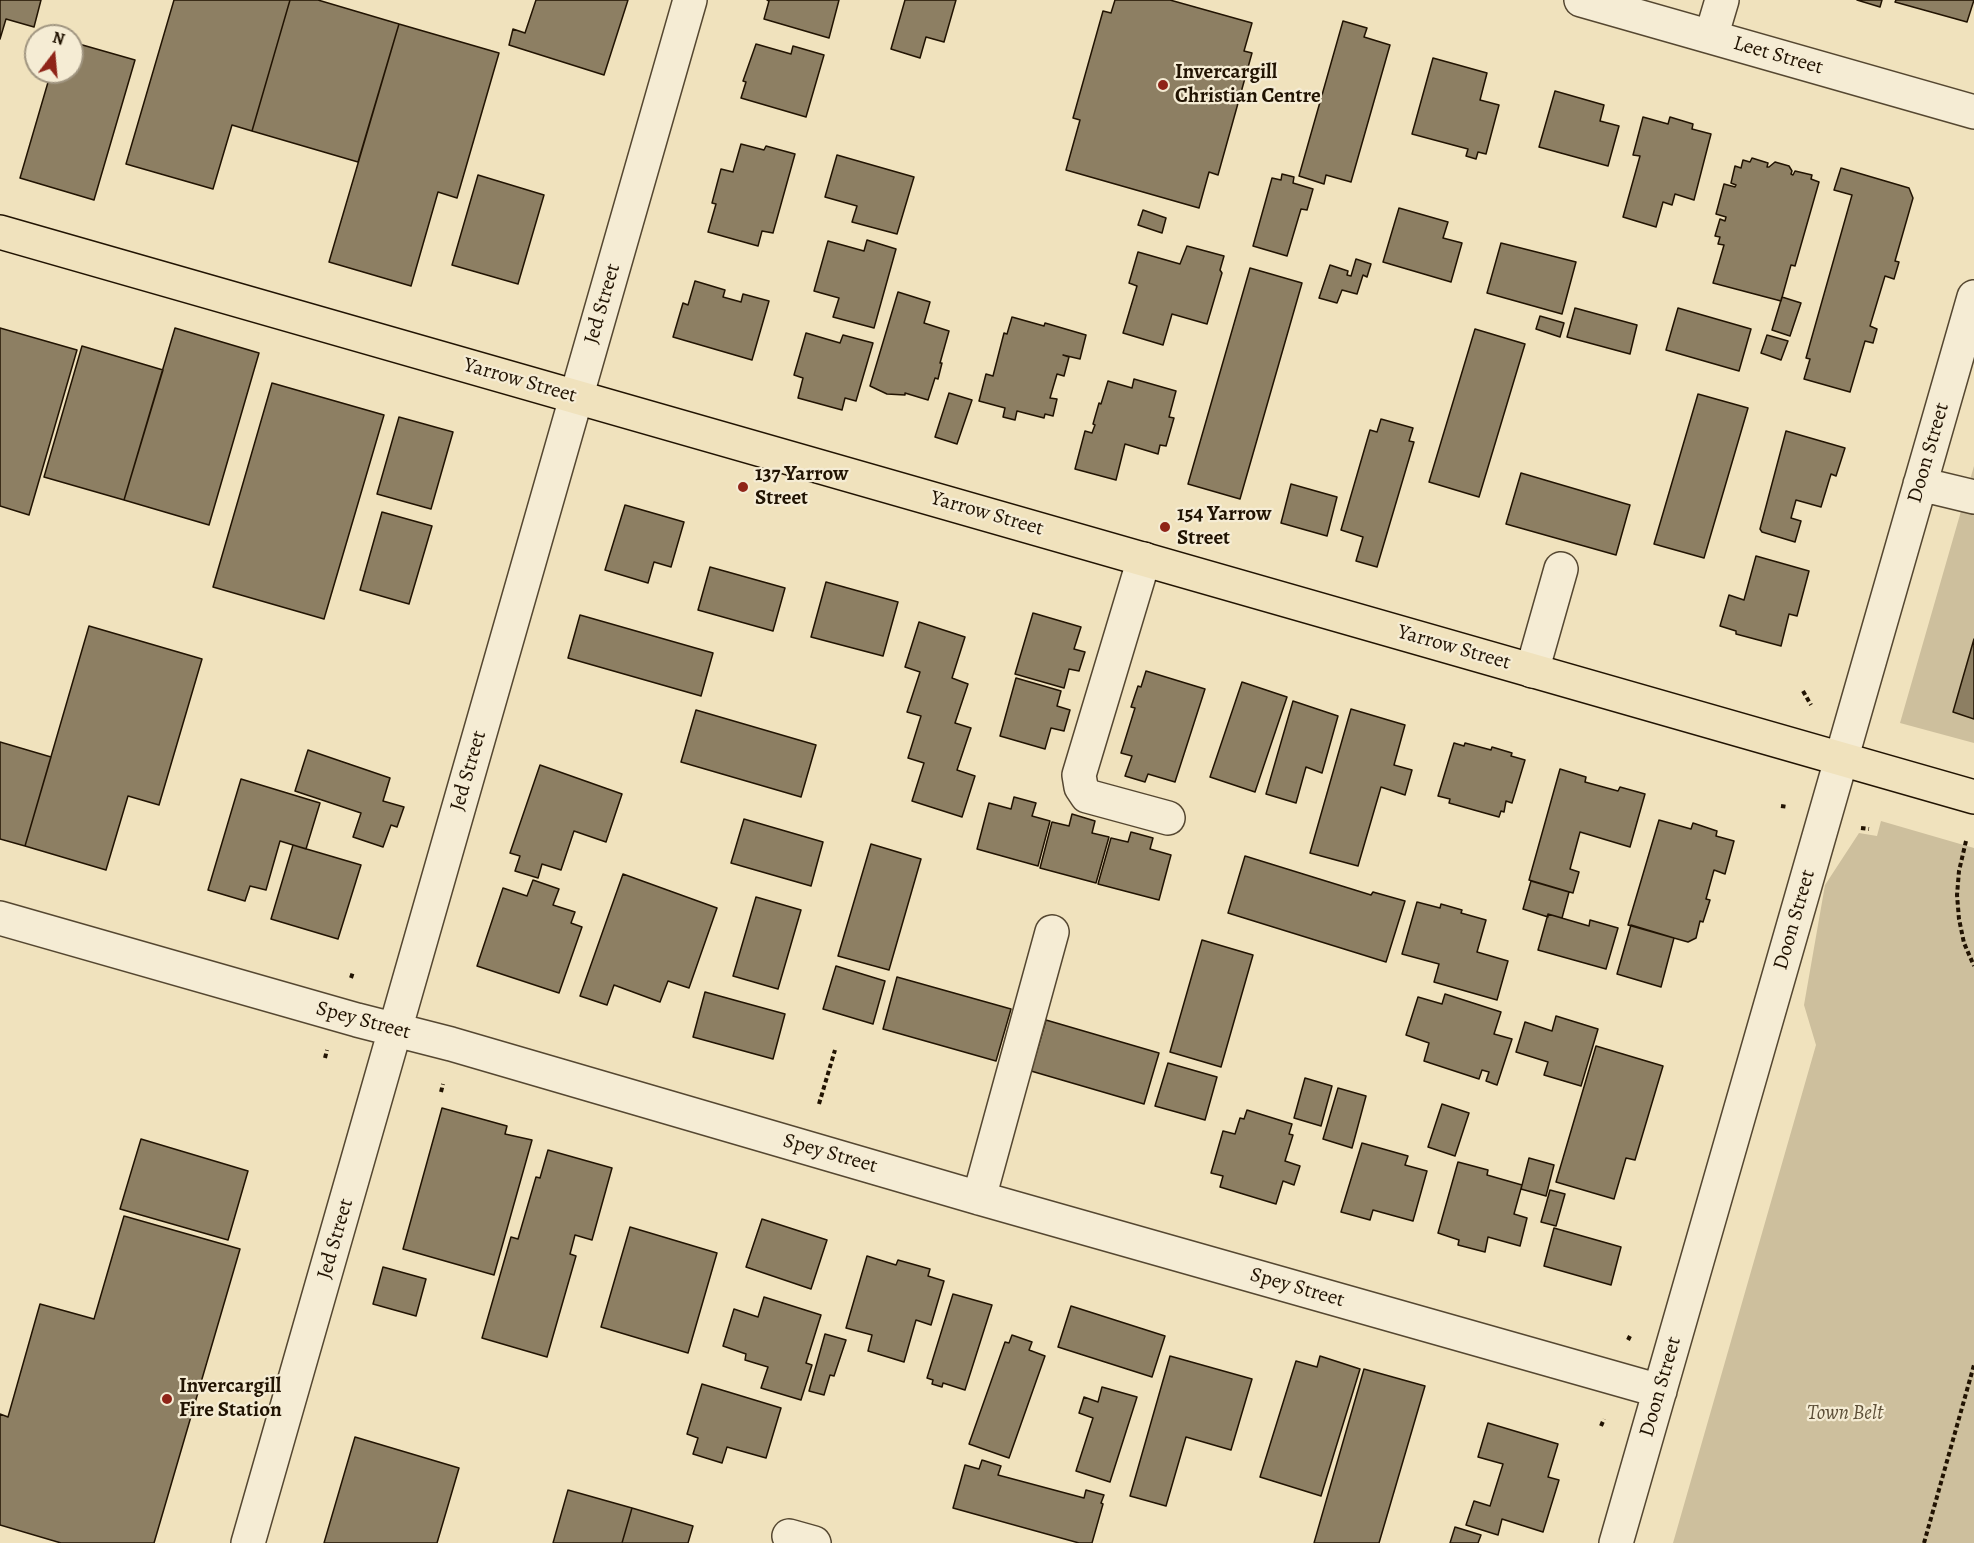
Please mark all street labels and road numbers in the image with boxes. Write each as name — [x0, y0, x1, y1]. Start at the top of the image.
street label: Leet Street — [1730, 31, 1826, 81]
street label: Jed Street — [580, 261, 626, 347]
street label: Yarrow Street — [461, 353, 579, 409]
street label: Doon Street — [1903, 400, 1955, 506]
street label: Yarrow Street — [928, 486, 1046, 542]
street label: Yarrow Street — [1395, 620, 1513, 676]
street label: Jed Street — [446, 728, 492, 814]
street label: Doon Street — [1769, 867, 1821, 973]
street label: Spey Street — [313, 996, 413, 1046]
street label: Spey Street — [780, 1129, 880, 1179]
street label: Jed Street — [313, 1196, 359, 1282]
street label: Spey Street — [1247, 1263, 1347, 1313]
street label: Doon Street — [1635, 1334, 1687, 1440]

